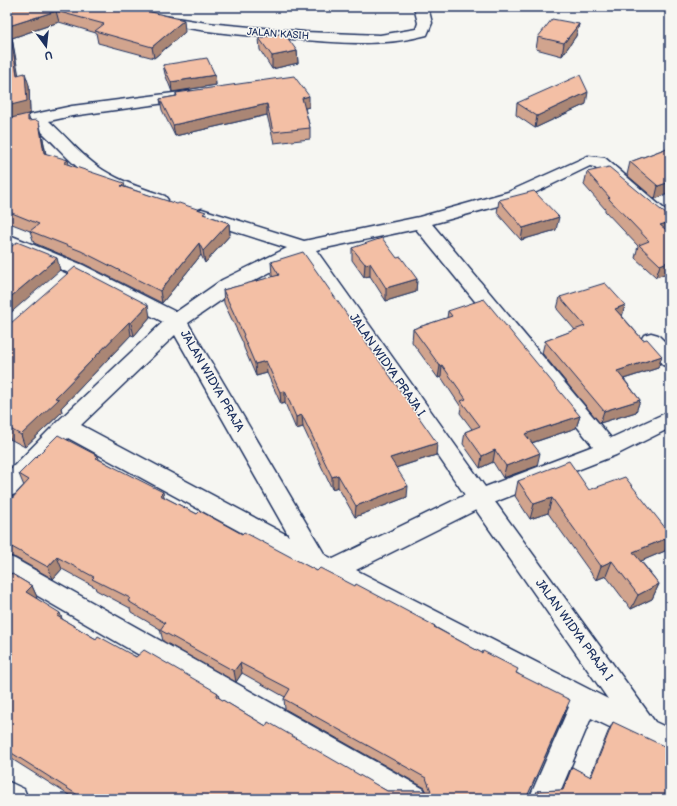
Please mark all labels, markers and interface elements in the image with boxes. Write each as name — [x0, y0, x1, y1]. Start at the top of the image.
north arrow — [26, 26, 66, 66]
street label: JALAN KASIH — [247, 26, 309, 42]
text: U — [43, 48, 54, 63]
street label: JALAN WIDYA PRAJA I — [346, 311, 428, 419]
street label: JALAN WIDYA PRAJA — [177, 327, 248, 435]
street label: JALAN WIDYA PRAJA I — [532, 576, 616, 684]

